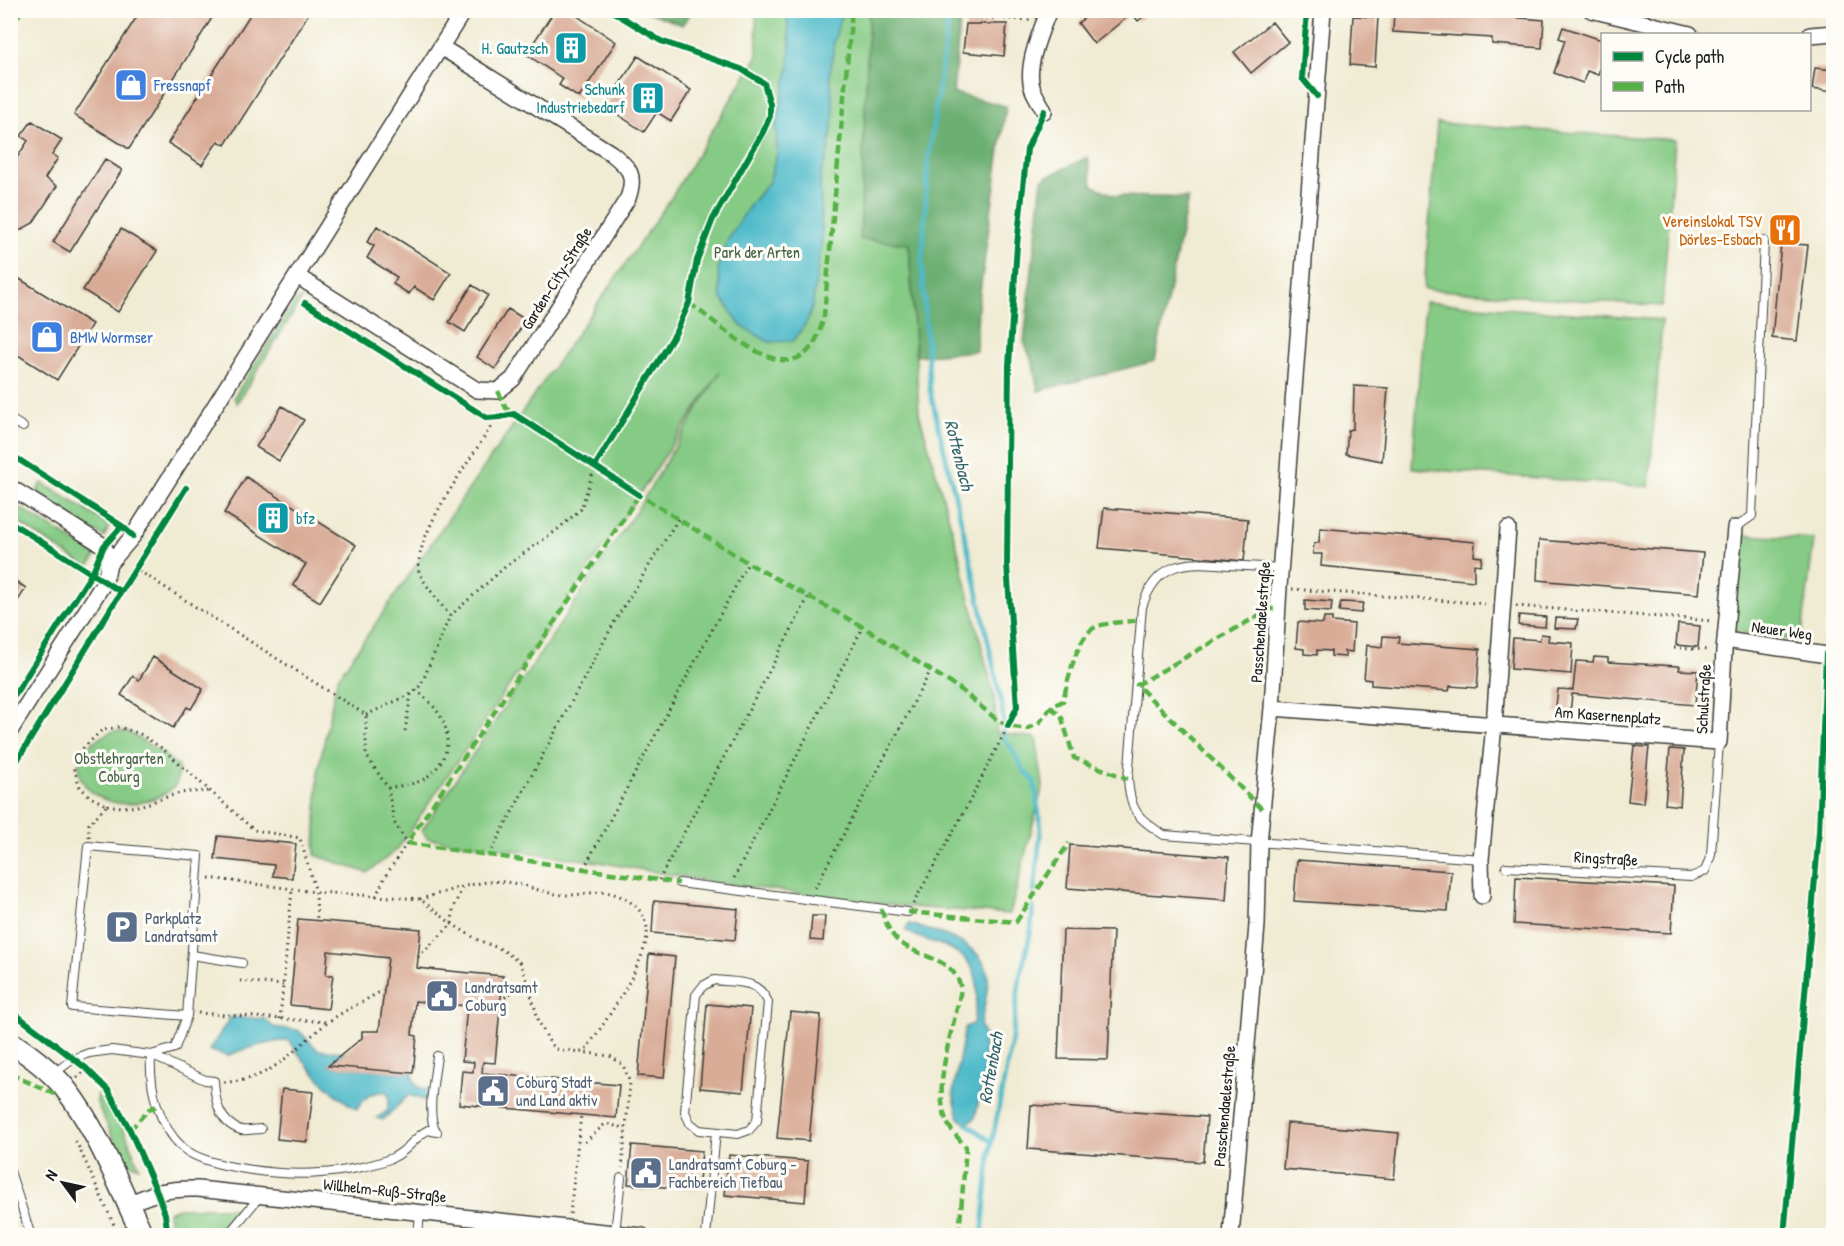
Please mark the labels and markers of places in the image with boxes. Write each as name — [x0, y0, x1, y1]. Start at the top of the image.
building icon: H. Gautzsch — [553, 30, 589, 66]
place label: H. Gautzsch — [482, 37, 548, 59]
shop icon: Fressnapf — [113, 67, 149, 103]
place label: Fressnapf — [153, 74, 211, 96]
place label: Schunk Industriebedarf — [536, 78, 625, 118]
building icon: Schunk Industriebedarf — [630, 80, 666, 116]
place label: Vereinslokal TSV Dörles-Esbach — [1662, 210, 1762, 250]
restaurant icon: Vereinslokal TSV Dörles-Esbach — [1767, 212, 1803, 248]
shop icon: BMW Wormser — [29, 319, 65, 355]
place label: BMW Wormser — [70, 326, 153, 348]
building icon: bfz — [255, 500, 291, 536]
place label: bfz — [296, 507, 315, 529]
place label: Parkplatz Landratsamt — [145, 907, 218, 947]
parking icon: Parkplatz Landratsamt — [104, 909, 140, 945]
place label: Landratsamt Coburg — [465, 976, 538, 1016]
public building icon: Landratsamt Coburg — [424, 978, 460, 1014]
place label: Coburg Stadt und Land aktiv — [516, 1071, 598, 1111]
public building icon: Coburg Stadt und Land aktiv — [475, 1073, 511, 1109]
place label: Landratsamt Coburg - Fachbereich Tiefbau — [668, 1153, 797, 1193]
public building icon: Landratsamt Coburg - Fachbereich Tiefbau — [628, 1155, 664, 1191]

